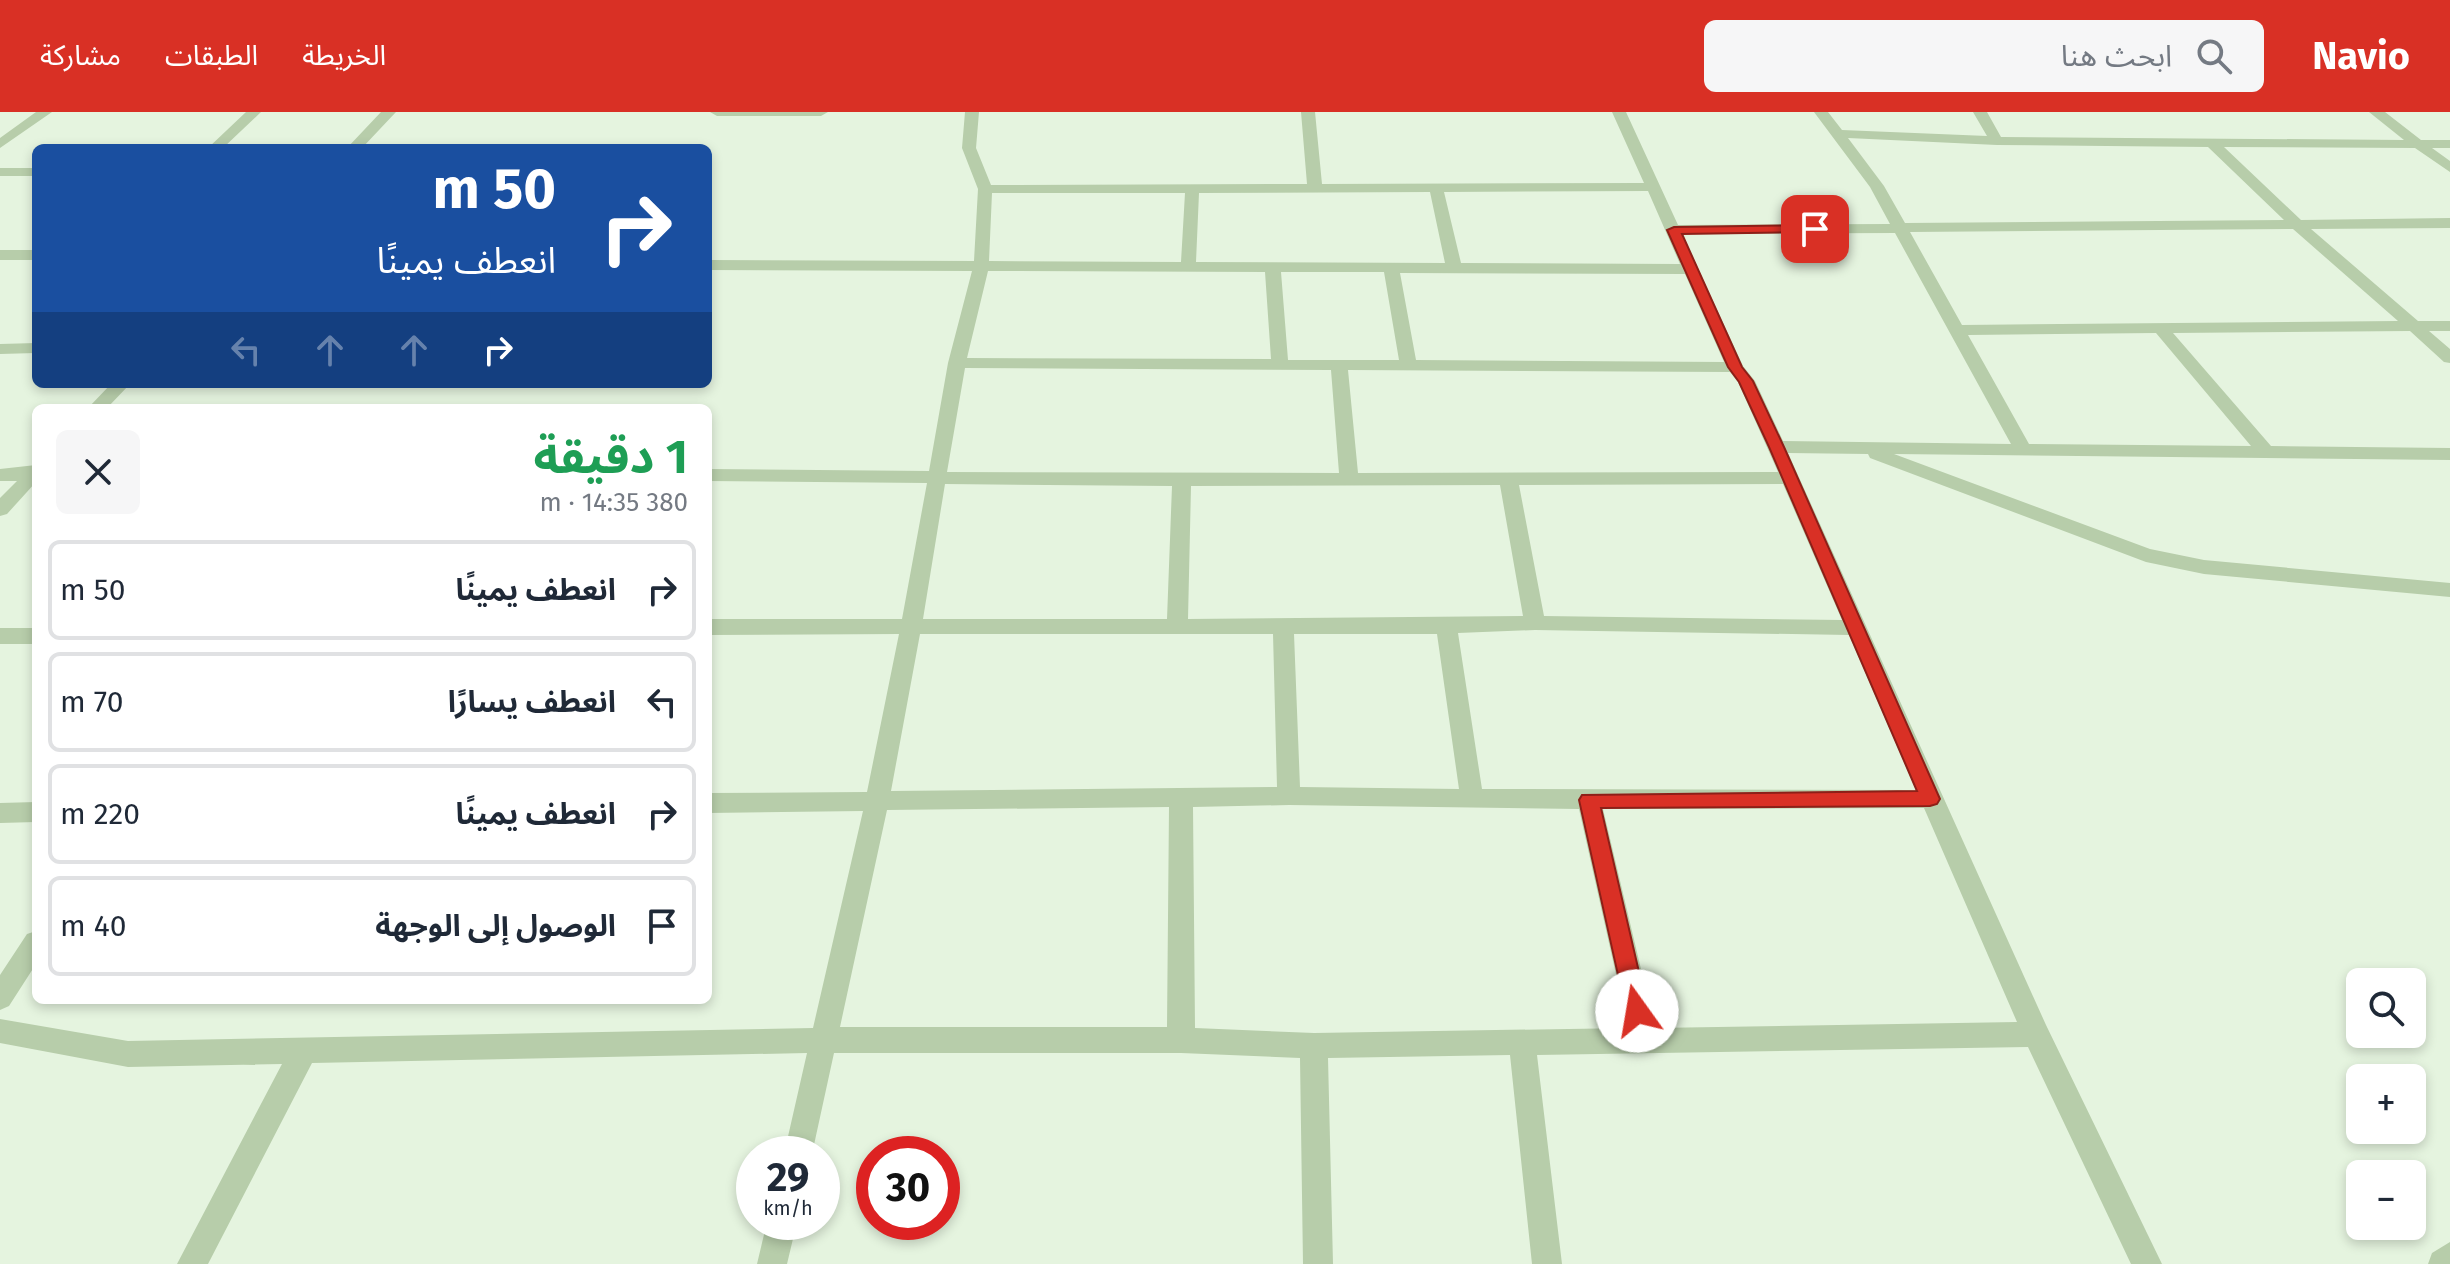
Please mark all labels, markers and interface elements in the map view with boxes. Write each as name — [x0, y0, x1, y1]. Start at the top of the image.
search box — [1704, 20, 2264, 92]
text: Navio — [2312, 33, 2410, 79]
icon: search — [2192, 34, 2236, 78]
text: ابحث هنا — [2061, 38, 2172, 74]
text: مشاركة — [40, 39, 121, 72]
text: الطبقات — [165, 39, 258, 72]
text: الخريطة — [302, 39, 386, 72]
text: 50 m — [433, 156, 556, 223]
icon: right — [584, 176, 688, 280]
pin — [1781, 195, 1849, 263]
icon: arrive — [1793, 207, 1837, 251]
text: انعطف يمينًا — [377, 239, 556, 283]
icon: left — [224, 328, 268, 372]
icon: ahead — [308, 328, 352, 372]
icon: ahead — [392, 328, 436, 372]
icon: right — [476, 328, 520, 372]
text: 1 دقيقة — [534, 428, 688, 486]
button: close — [56, 430, 140, 514]
text: 380 m · 14:35 — [539, 487, 688, 518]
icon: right — [640, 568, 684, 612]
text: 50 m — [60, 572, 125, 608]
text: انعطف يمينًا — [456, 572, 616, 608]
icon: left — [640, 680, 684, 724]
text: 70 m — [60, 684, 123, 720]
text: انعطف يسارًا — [448, 684, 616, 720]
icon: right — [640, 792, 684, 836]
text: 220 m — [60, 796, 140, 832]
text: انعطف يمينًا — [456, 796, 616, 832]
icon: arrive — [640, 904, 684, 948]
text: 40 m — [60, 908, 126, 944]
text: الوصول إلى الوجهة — [375, 908, 616, 944]
map controls — [2346, 968, 2426, 1240]
button: search — [2346, 968, 2426, 1048]
position arrow — [1595, 969, 1679, 1053]
button: + — [2346, 1064, 2426, 1144]
speed limit sign: 30 — [856, 1136, 960, 1240]
text: 29 — [767, 1154, 809, 1202]
button: − — [2346, 1160, 2426, 1240]
text: km/h — [763, 1196, 813, 1220]

